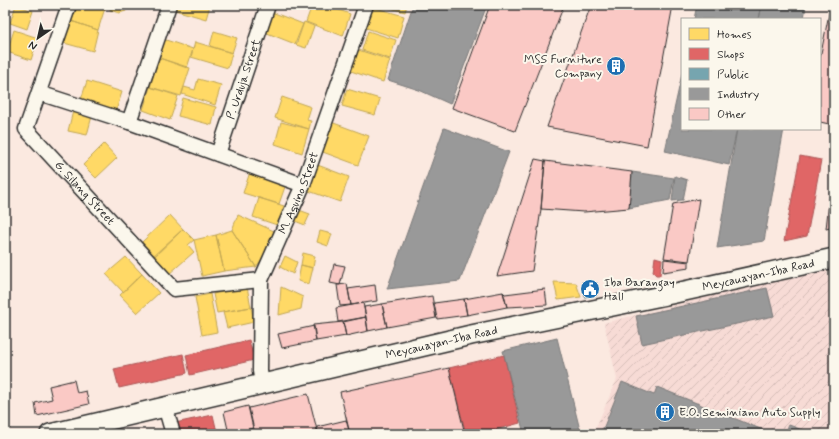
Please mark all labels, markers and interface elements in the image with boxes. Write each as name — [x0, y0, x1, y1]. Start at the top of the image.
north arrow — [18, 18, 58, 58]
legend — [681, 18, 821, 130]
text: Homes — [717, 27, 752, 43]
street label: P. Urduja Street — [223, 37, 265, 122]
text: N — [26, 38, 40, 53]
text: Shops — [717, 47, 744, 63]
place label: MSS Furniture Company — [524, 52, 602, 82]
building icon: MSS Furniture Company — [605, 55, 627, 77]
text: Public — [717, 67, 749, 83]
text: Industry — [717, 87, 759, 103]
text: Other — [717, 107, 746, 123]
street label: M. Aquino Street — [275, 150, 323, 237]
street label: G. Silang Street — [50, 158, 118, 229]
street label: Meycauayan-Iba Road — [701, 256, 816, 296]
place label: Iba Barangay Hall — [604, 275, 675, 305]
public building icon: Iba Barangay Hall — [579, 278, 601, 300]
street label: Meycauayan-Iba Road — [384, 323, 499, 364]
building icon: E.O. Seminiano Auto Supply — [654, 401, 676, 423]
place label: E.O. Seminiano Auto Supply — [679, 405, 820, 421]

